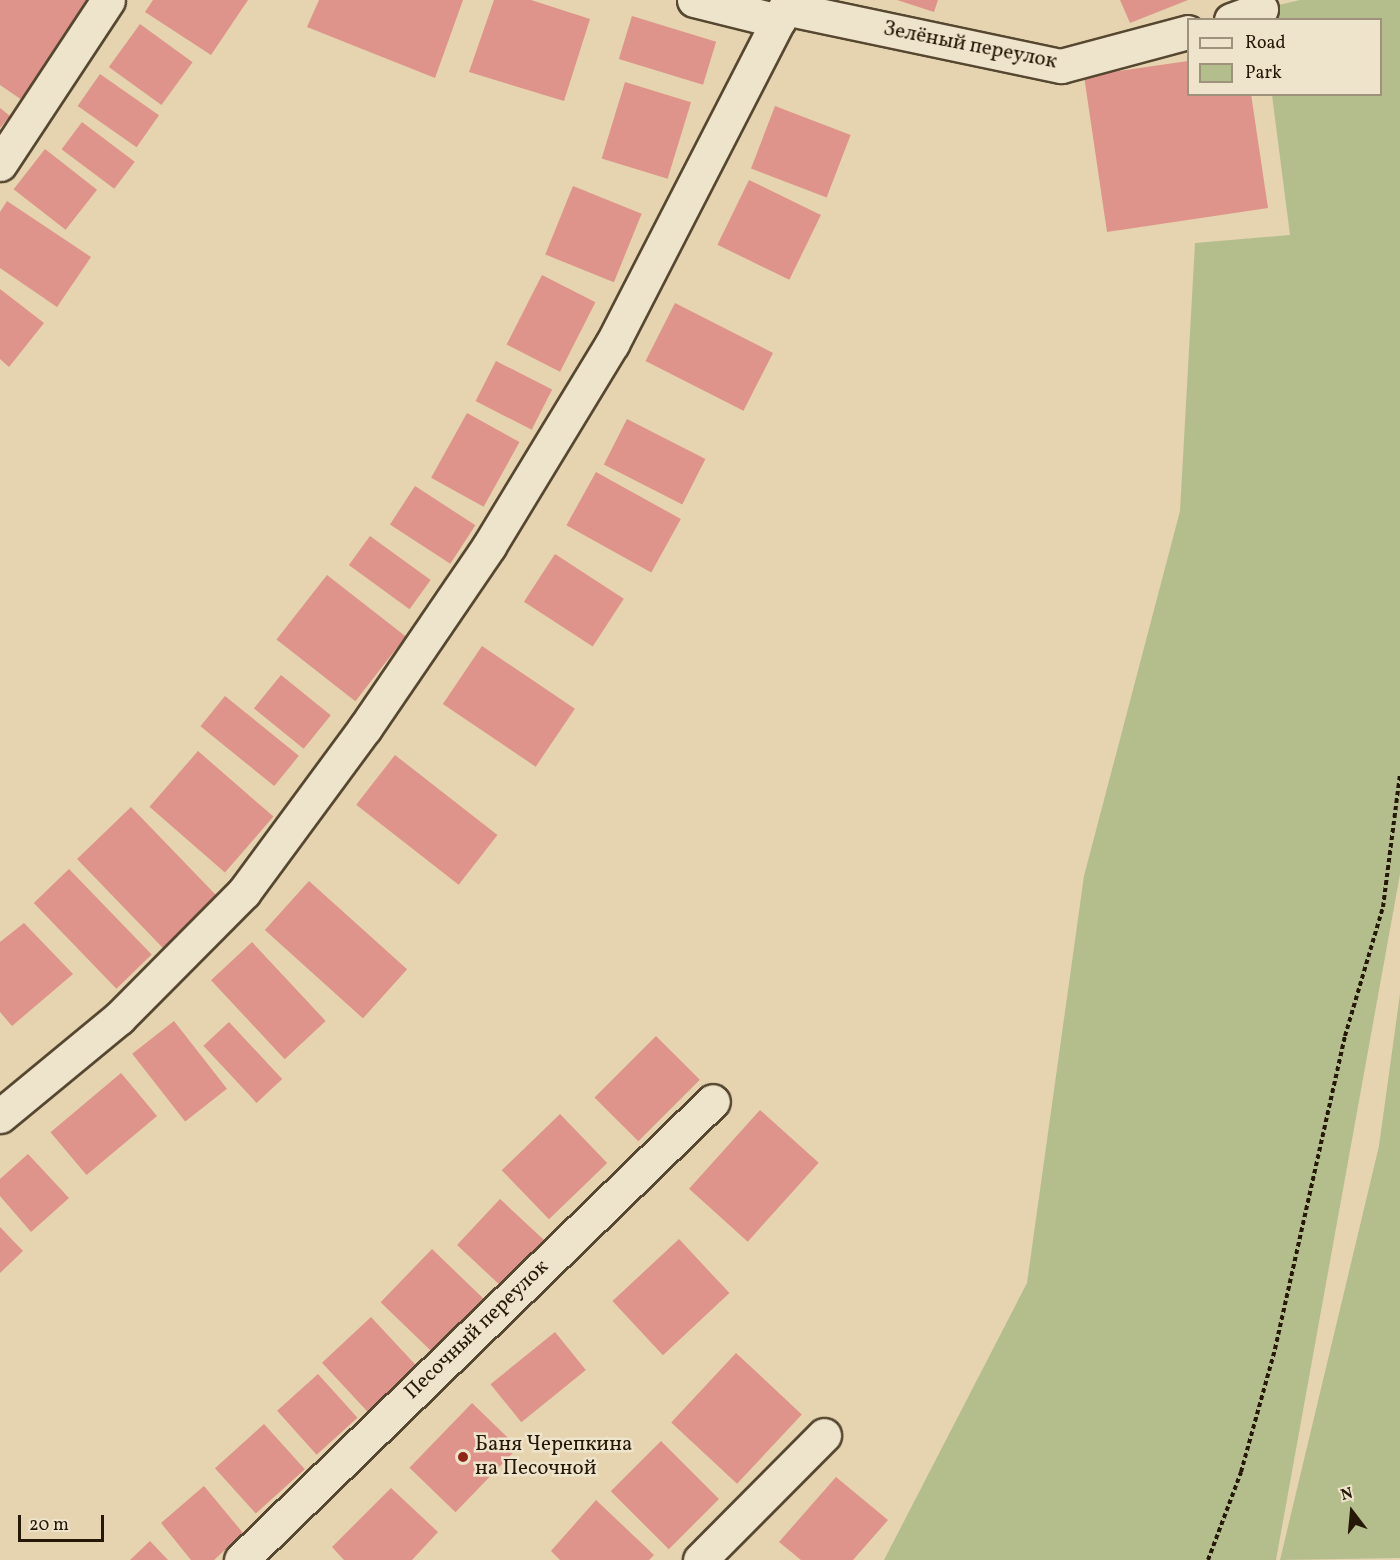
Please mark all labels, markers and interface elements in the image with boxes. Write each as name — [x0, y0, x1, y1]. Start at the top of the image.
street label: Зелёный переулок — [881, 17, 1059, 75]
legend — [1187, 18, 1382, 96]
text: Road — [1245, 31, 1286, 56]
text: Park — [1245, 61, 1282, 86]
street label: Песочный переулок — [400, 1255, 554, 1405]
place label: Баня Черепкина на Песочной — [475, 1432, 632, 1482]
marker: Баня Черепкина на Песочной — [456, 1450, 470, 1464]
north arrow — [1322, 1482, 1382, 1542]
text: N — [1338, 1483, 1356, 1507]
scale bar — [21, 1503, 106, 1541]
text: 20 m — [29, 1513, 69, 1538]

